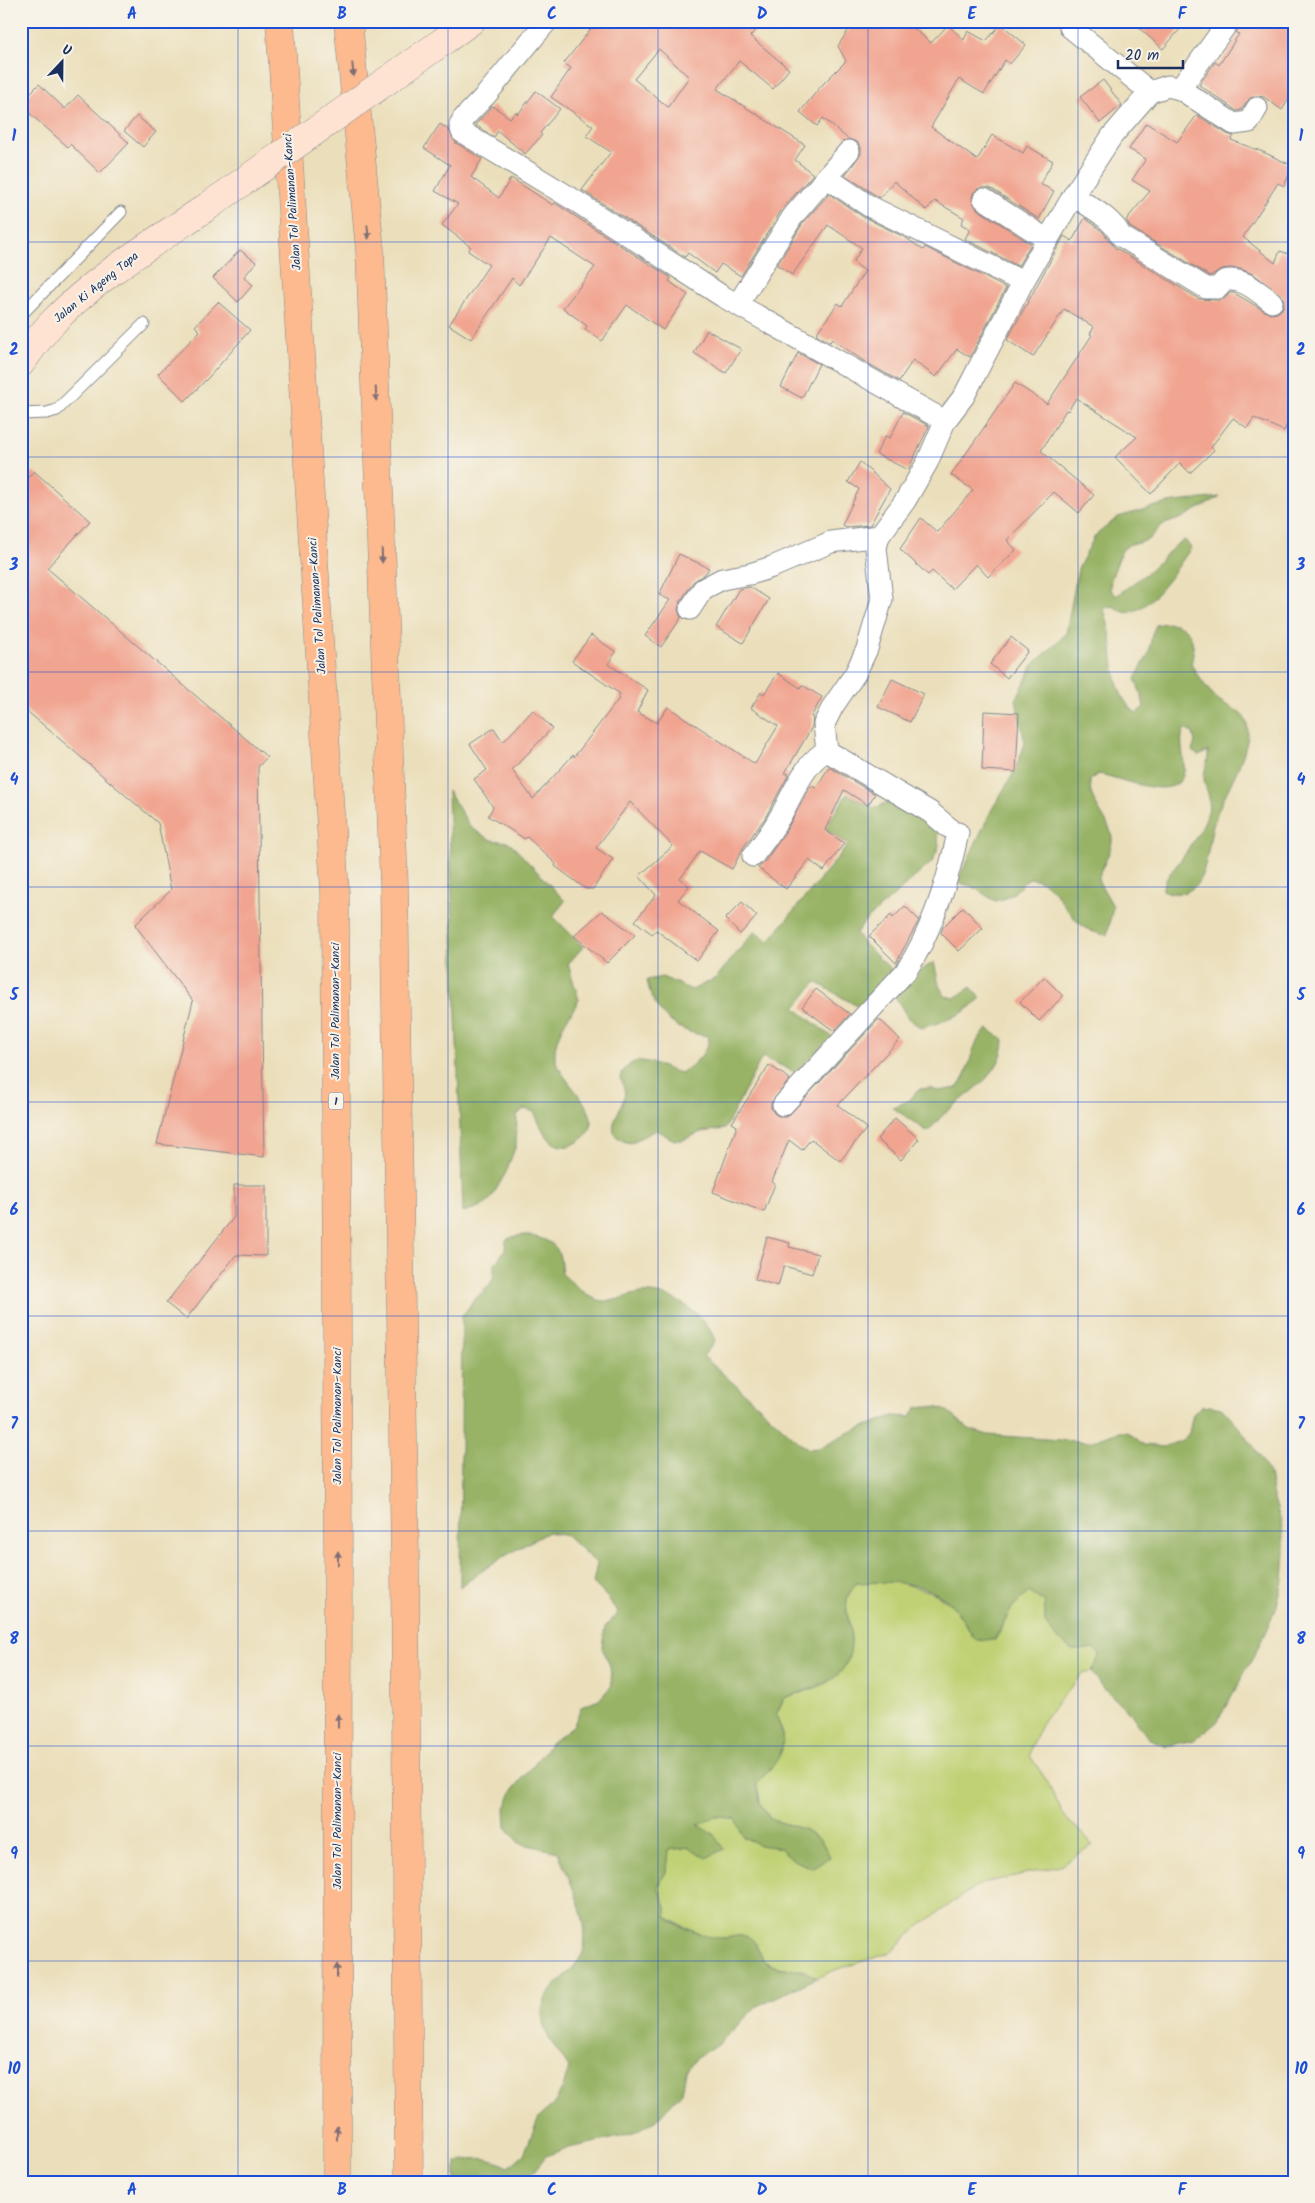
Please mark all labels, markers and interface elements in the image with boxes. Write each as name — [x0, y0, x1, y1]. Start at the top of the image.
text: A — [127, 2, 137, 27]
text: B — [337, 2, 347, 27]
text: C — [547, 2, 557, 27]
text: D — [757, 2, 768, 27]
text: E — [968, 2, 978, 27]
text: F — [1178, 2, 1188, 27]
north arrow — [38, 38, 88, 88]
scale bar — [1118, 38, 1182, 70]
text: U — [59, 39, 75, 63]
text: 20 m — [1125, 44, 1159, 68]
one-way arrow — [349, 62, 357, 78]
text: 1 — [12, 124, 17, 149]
text: 1 — [1299, 124, 1304, 149]
street label: Jalan Tol Palimanan–Kanci — [278, 132, 307, 271]
one-way arrow — [365, 224, 373, 240]
street label: Jalan Ki Ageng Tapa — [50, 247, 143, 328]
text: 2 — [9, 338, 19, 363]
text: 2 — [1296, 338, 1306, 363]
one-way arrow — [372, 386, 380, 402]
street label: Jalan Tol Palimanan–Kanci — [303, 536, 332, 675]
one-way arrow — [378, 548, 386, 564]
text: 3 — [9, 553, 19, 578]
text: 3 — [1296, 553, 1306, 578]
text: 4 — [10, 768, 19, 793]
text: 4 — [1297, 768, 1306, 793]
street label: Jalan Tol Palimanan–Kanci — [326, 941, 345, 1079]
text: 5 — [9, 983, 20, 1008]
text: 5 — [1296, 983, 1307, 1008]
road number: 1 — [328, 1092, 344, 1110]
text: 6 — [10, 1198, 19, 1223]
text: 6 — [1297, 1198, 1306, 1223]
street label: Jalan Tol Palimanan–Kanci — [328, 1346, 347, 1484]
text: 7 — [10, 1412, 18, 1437]
text: 7 — [1297, 1412, 1305, 1437]
one-way arrow — [334, 1550, 342, 1566]
text: 8 — [9, 1627, 19, 1652]
text: 8 — [1296, 1627, 1306, 1652]
one-way arrow — [334, 1712, 342, 1728]
street label: Jalan Tol Palimanan–Kanci — [328, 1751, 347, 1889]
text: 9 — [10, 1842, 18, 1867]
text: 9 — [1297, 1842, 1305, 1867]
one-way arrow — [333, 1962, 341, 1978]
text: 10 — [7, 2057, 21, 2082]
text: 10 — [1294, 2057, 1308, 2082]
one-way arrow — [333, 2125, 341, 2141]
text: A — [127, 2178, 137, 2203]
text: B — [337, 2178, 347, 2203]
text: C — [547, 2178, 557, 2203]
text: D — [757, 2178, 768, 2203]
text: E — [968, 2178, 978, 2203]
text: F — [1178, 2178, 1188, 2203]

